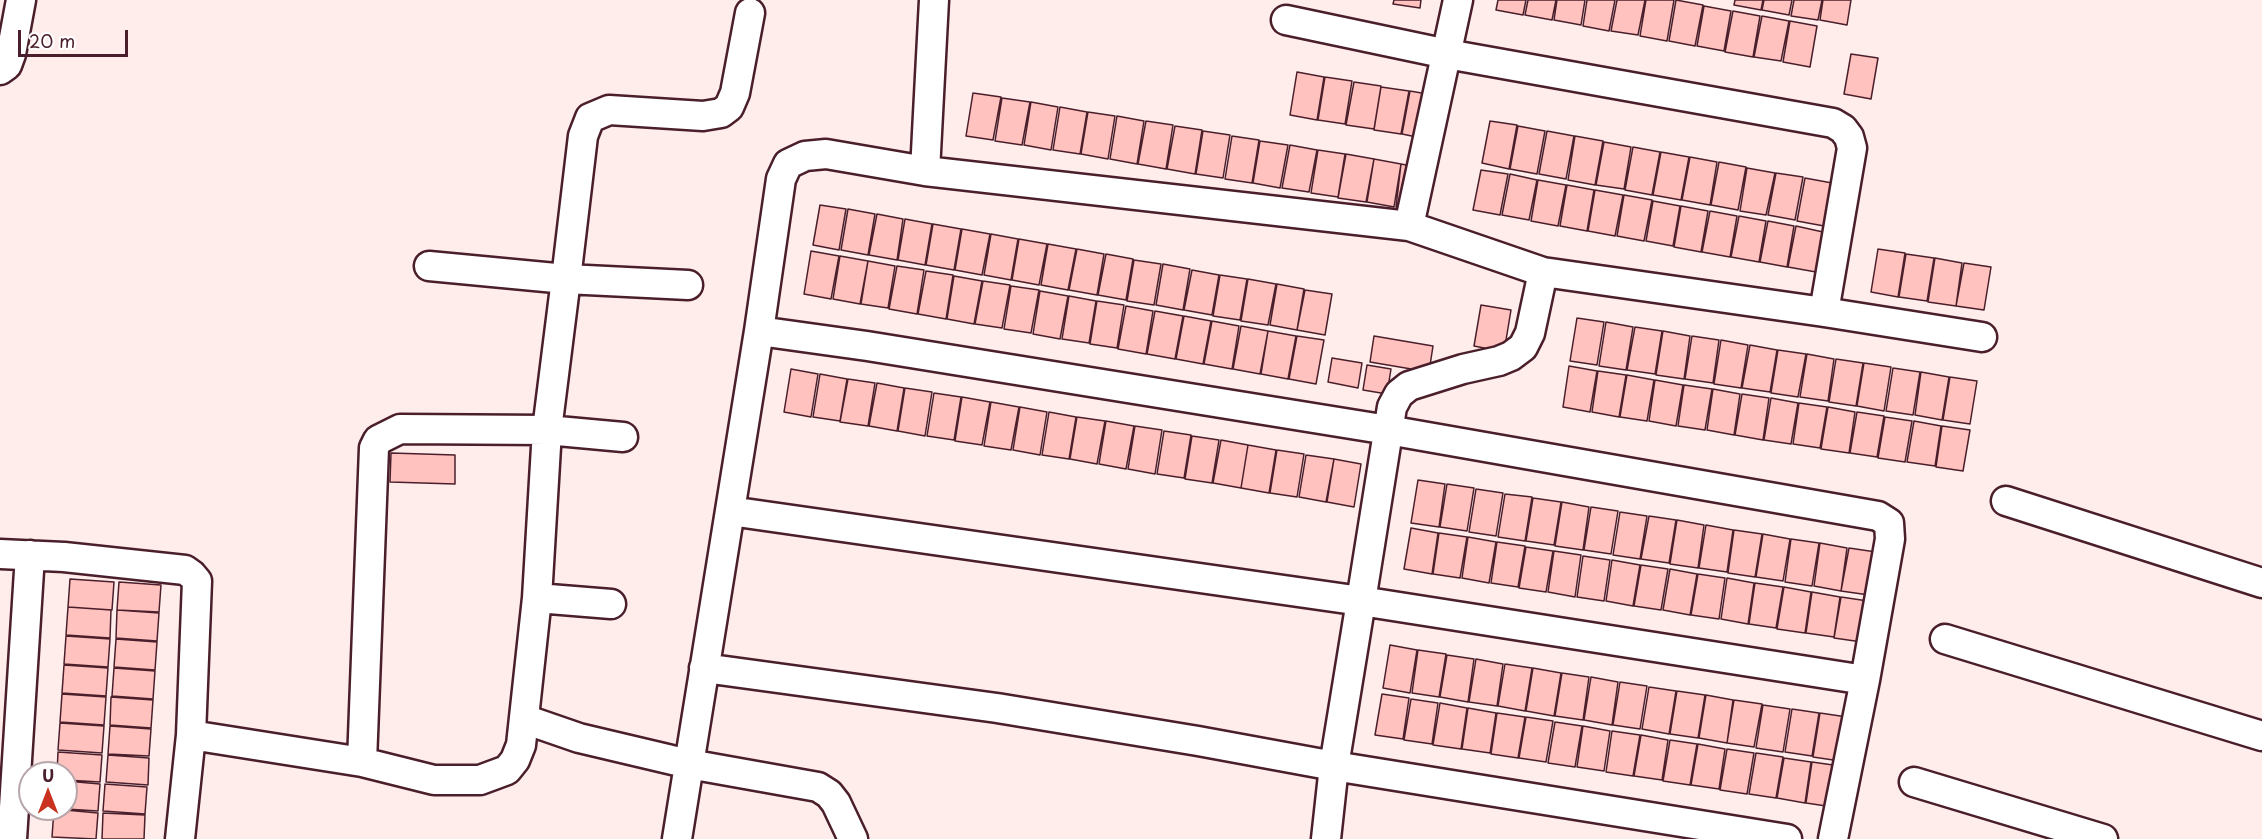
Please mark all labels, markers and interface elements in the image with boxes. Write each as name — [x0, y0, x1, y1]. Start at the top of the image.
scale bar — [21, 18, 130, 56]
text: 20 m — [29, 27, 75, 54]
north arrow — [18, 761, 78, 821]
text: U — [42, 763, 54, 787]

